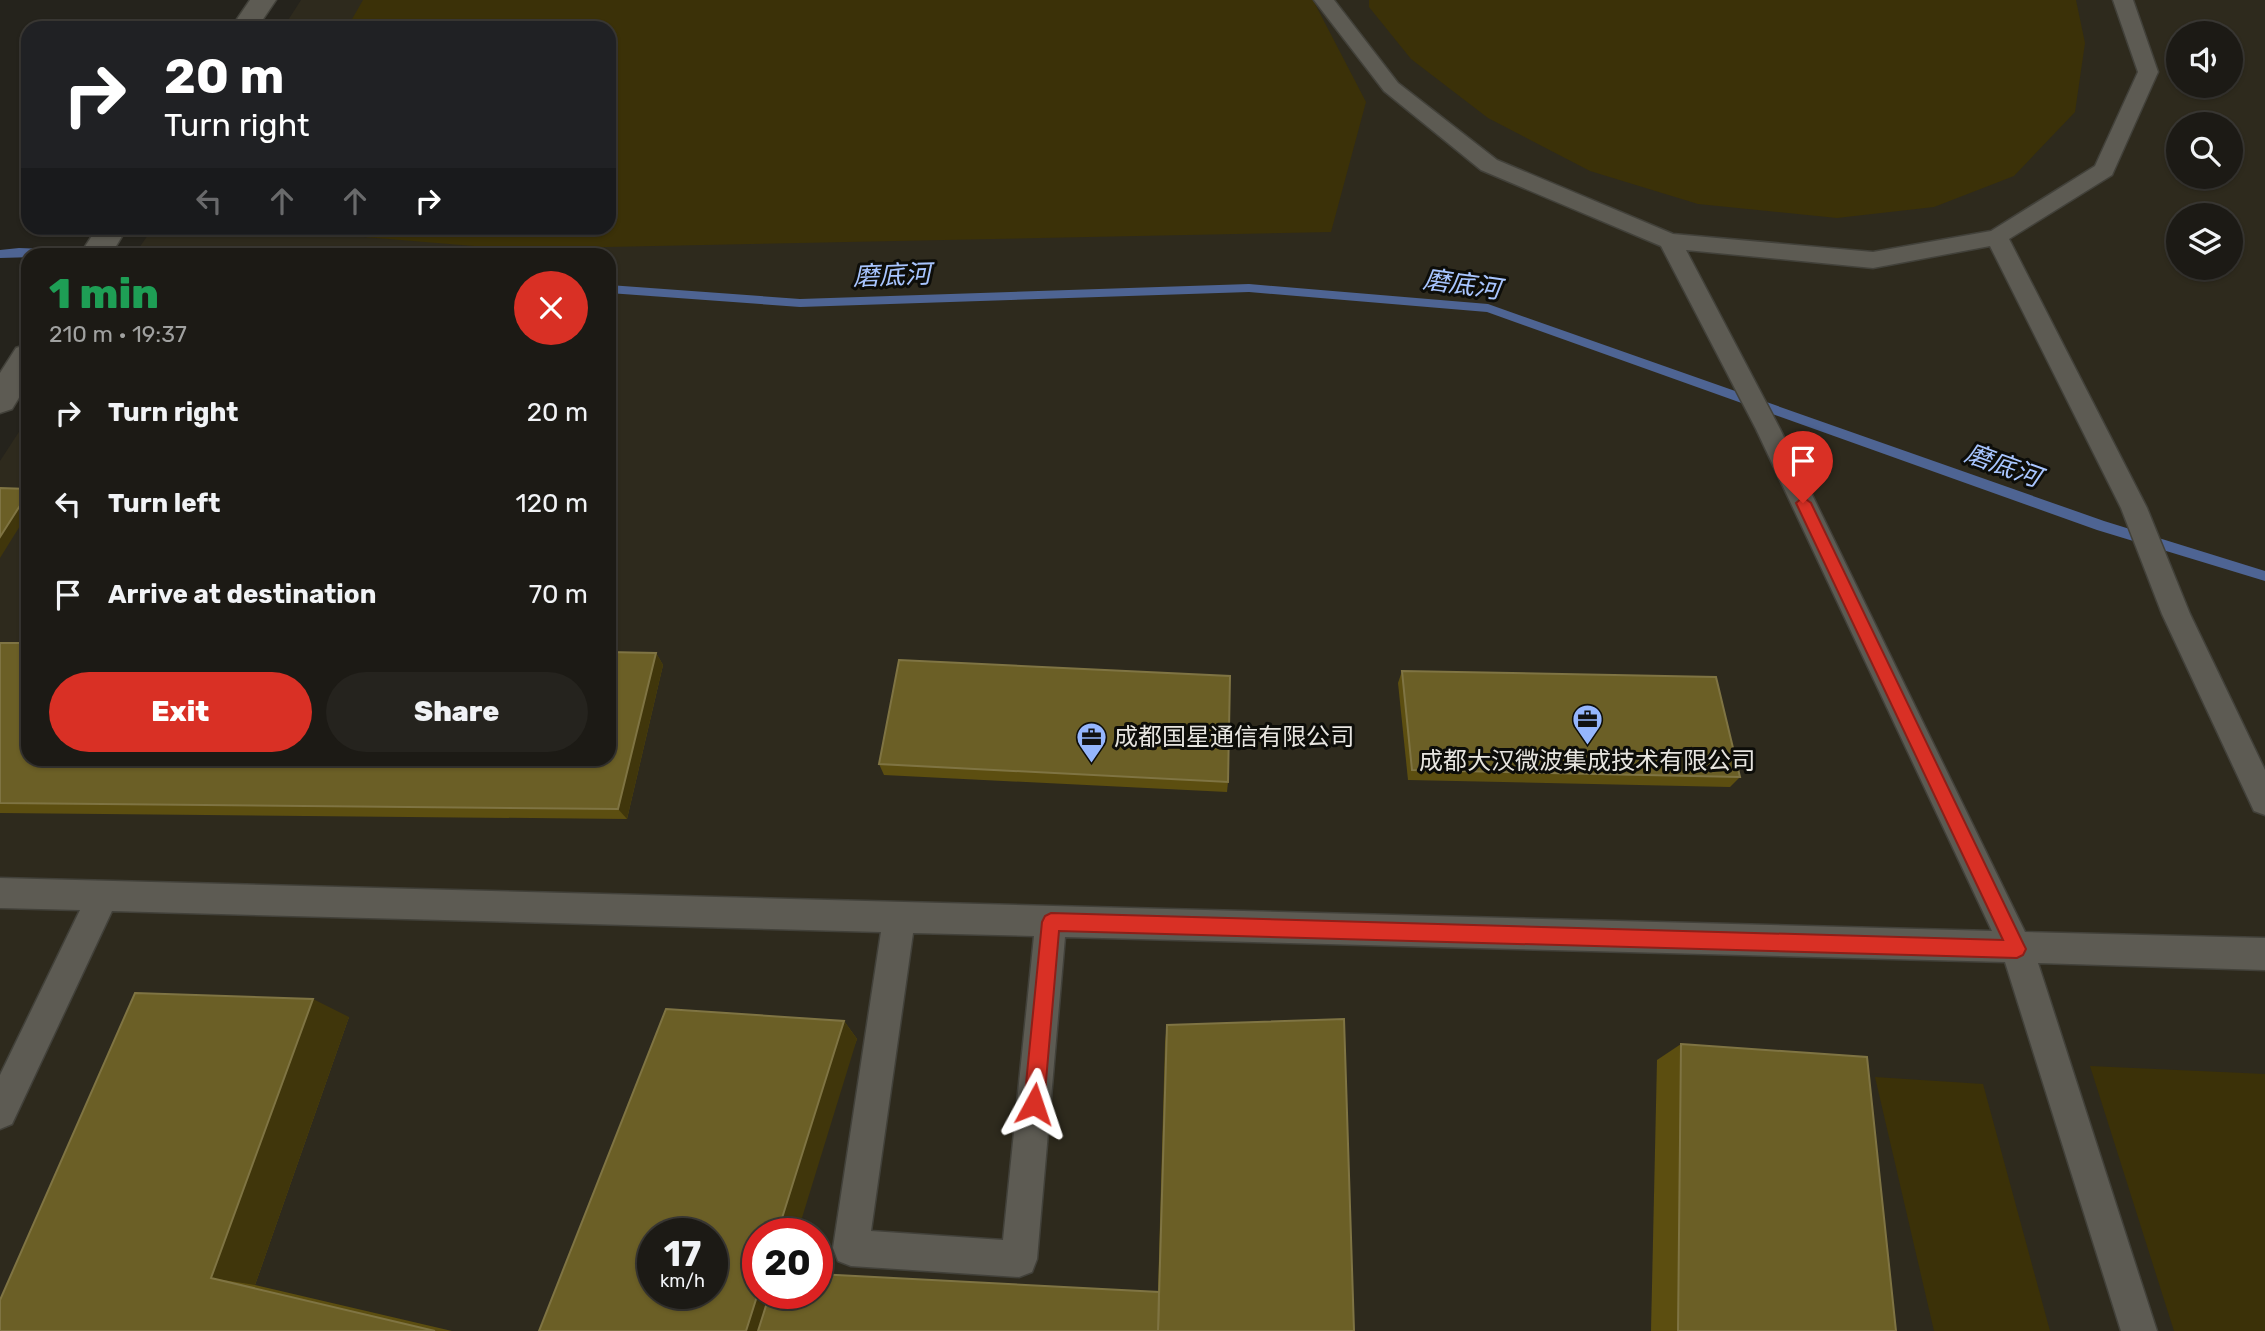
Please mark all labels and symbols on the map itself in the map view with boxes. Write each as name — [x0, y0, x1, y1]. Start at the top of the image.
water label: 磨底河 — [852, 258, 937, 292]
water label: 磨底河 — [1421, 264, 1508, 306]
pin — [1773, 431, 1833, 503]
water label: 磨底河 — [1961, 438, 2049, 495]
office icon: 成都大汉微波集成技术有限公司 — [1570, 702, 1604, 746]
office icon: 成都国星通信有限公司 — [1074, 720, 1108, 764]
place label: 成都国星通信有限公司 — [1114, 723, 1354, 751]
place label: 成都大汉微波集成技术有限公司 — [1419, 747, 1755, 775]
position arrow — [997, 1067, 1071, 1141]
speed limit sign: 20 — [742, 1218, 833, 1309]

